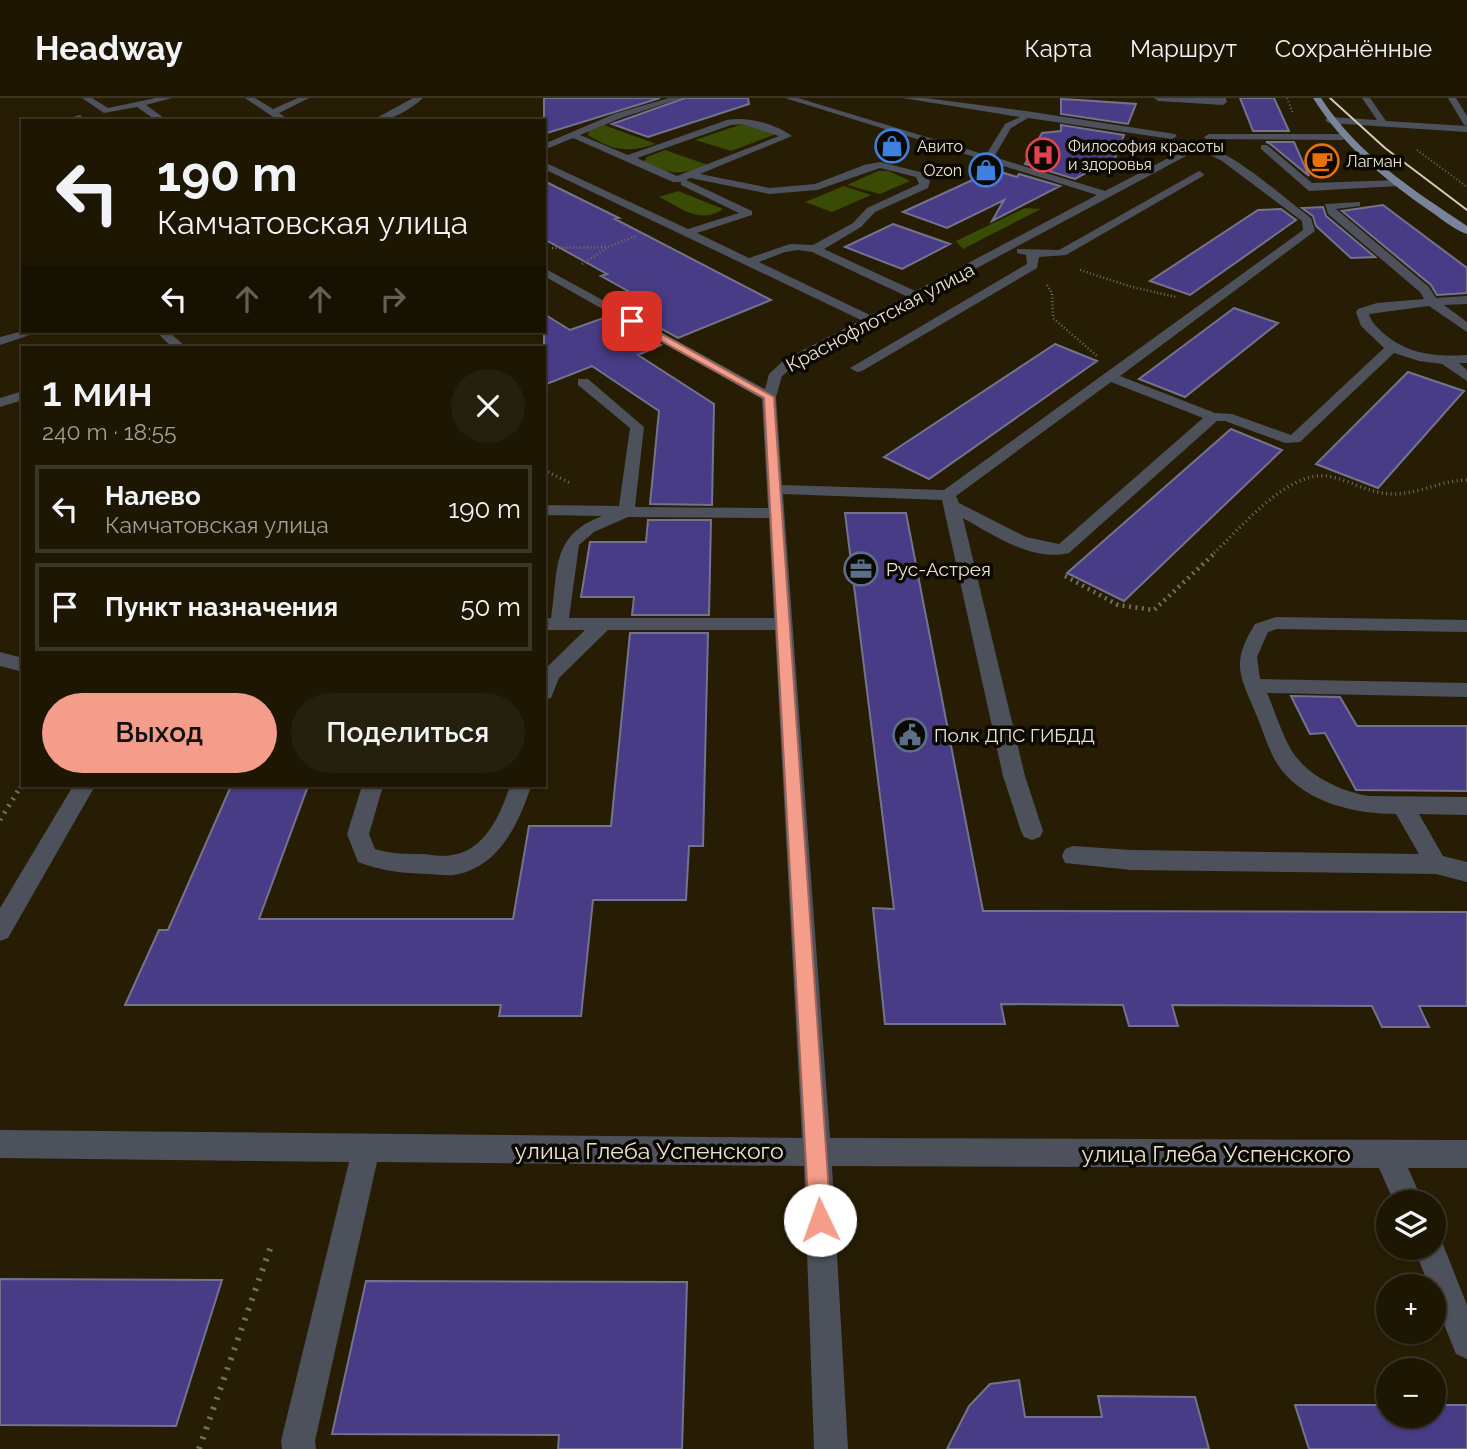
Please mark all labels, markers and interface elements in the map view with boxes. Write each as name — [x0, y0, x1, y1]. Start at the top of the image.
text: Headway — [35, 29, 183, 68]
text: Карта — [1024, 34, 1092, 63]
text: Маршрут — [1130, 34, 1237, 63]
text: Сохранённые — [1275, 34, 1432, 63]
shop icon: Авито — [873, 127, 911, 165]
hospital icon: Философия красоты и здоровья — [1024, 136, 1062, 174]
place label: Авито — [917, 137, 963, 156]
place label: Философия красоты и здоровья — [1068, 137, 1224, 174]
cafe icon: Лагман — [1303, 142, 1341, 180]
text: 190 m — [157, 145, 298, 202]
icon: left — [42, 147, 133, 238]
shop icon: Ozon — [967, 151, 1005, 189]
place label: Лагман — [1346, 152, 1402, 171]
place label: Ozon — [923, 161, 962, 180]
text: Камчатовская улица — [157, 204, 468, 241]
street label: Краснофлотская улица — [782, 258, 978, 376]
icon: left — [155, 280, 193, 318]
icon: ahead — [228, 280, 266, 318]
icon: ahead — [301, 280, 339, 318]
icon: right — [374, 280, 412, 318]
pin — [602, 291, 662, 351]
icon: arrive — [613, 302, 651, 340]
text: 1 мин — [42, 367, 153, 416]
button: close — [451, 369, 525, 443]
text: 240 m · 18:55 — [42, 418, 177, 445]
text: Налево — [105, 481, 201, 511]
icon: left — [46, 490, 84, 528]
text: 190 m — [448, 494, 521, 524]
text: Камчатовская улица — [105, 511, 329, 538]
office icon: Рус-Астрея — [842, 550, 880, 588]
place label: Рус-Астрея — [886, 558, 991, 580]
icon: arrive — [46, 588, 84, 626]
text: Пункт назначения — [105, 592, 338, 622]
text: 50 m — [460, 592, 521, 622]
button: Выход — [42, 693, 277, 773]
button: Поделиться — [291, 693, 525, 773]
public building icon: Полк ДПС ГИБДД — [891, 716, 929, 754]
place label: Полк ДПС ГИБДД — [934, 724, 1095, 746]
street label: улица Глеба Успенского — [514, 1137, 784, 1164]
street label: улица Глеба Успенского — [1081, 1140, 1351, 1167]
position arrow — [783, 1183, 857, 1257]
map controls — [1376, 1190, 1446, 1428]
button: layers — [1376, 1190, 1446, 1260]
button: + — [1376, 1274, 1446, 1344]
button: − — [1376, 1358, 1446, 1428]

